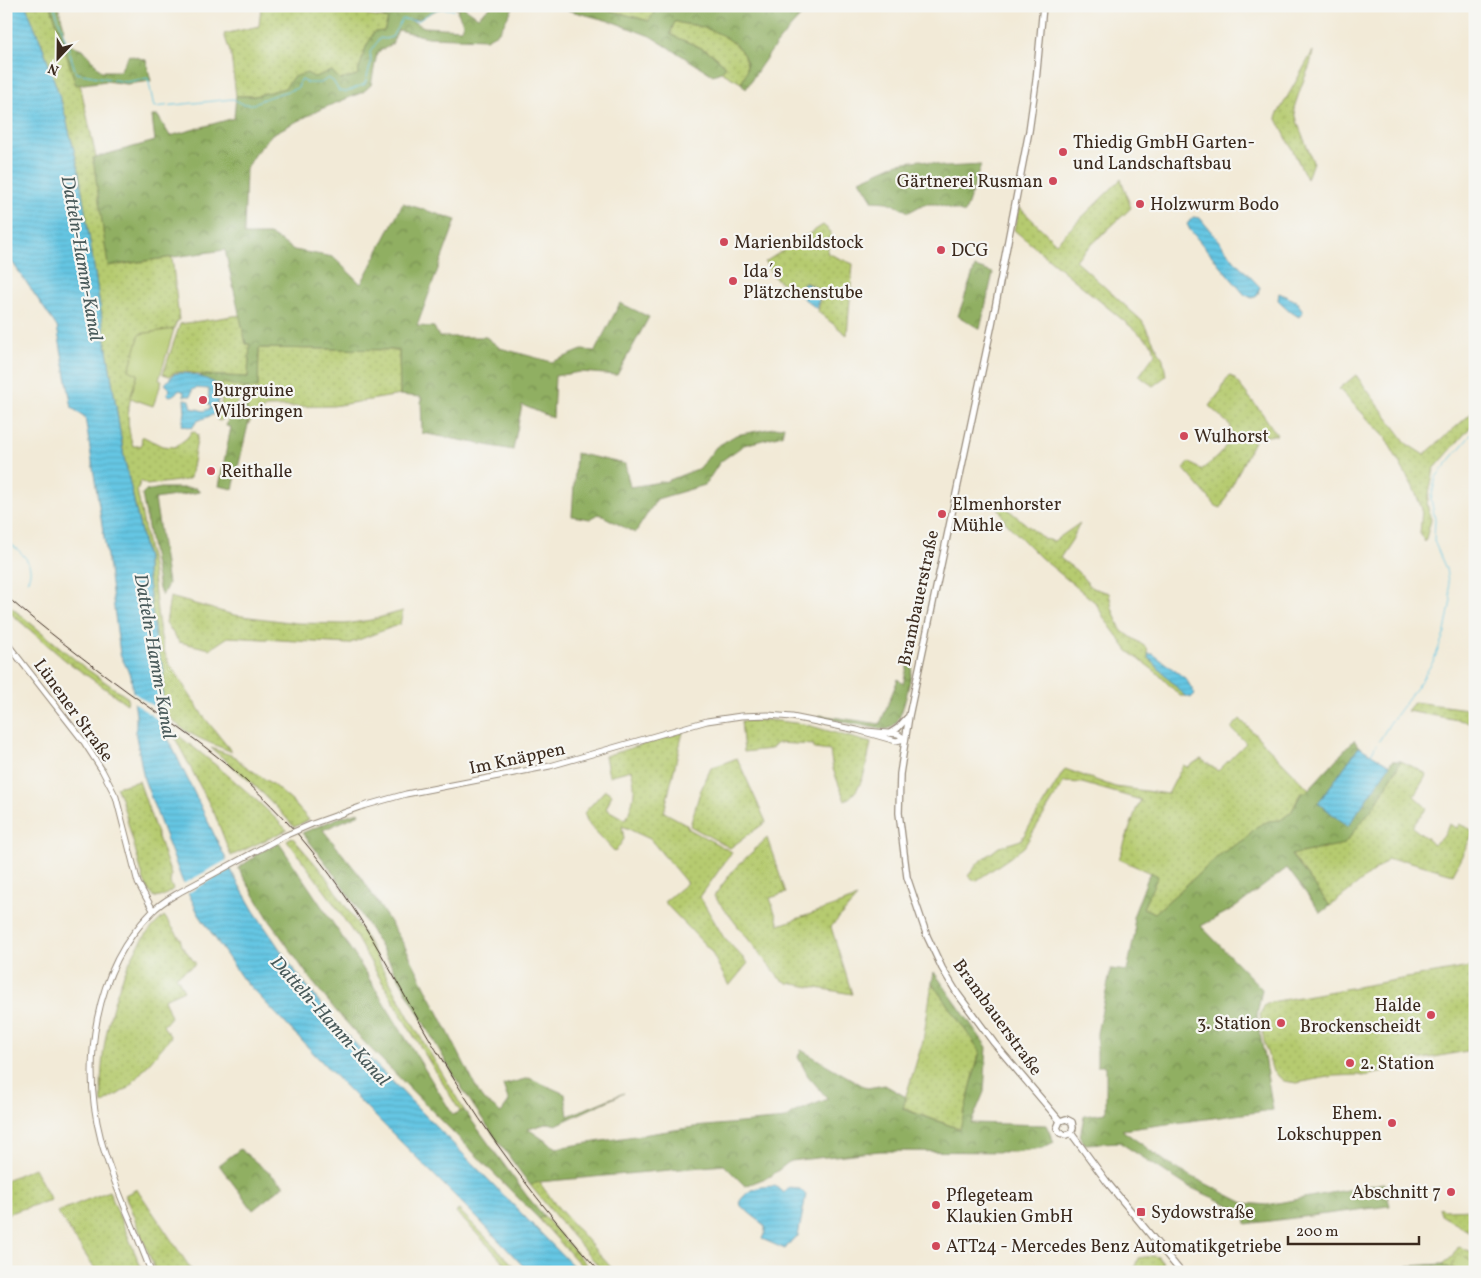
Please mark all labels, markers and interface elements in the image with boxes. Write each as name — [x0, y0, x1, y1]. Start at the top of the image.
north arrow — [32, 32, 82, 82]
text: N — [45, 58, 62, 79]
place label: Thiedig GmbH Garten- und Landschaftsbau — [1073, 131, 1255, 177]
marker: Thiedig GmbH Garten- und Landschaftsbau — [1057, 146, 1069, 158]
place label: Gärtnerei Rusman — [897, 170, 1043, 195]
water label: Datteln-Hamm-Kanal — [54, 174, 108, 343]
marker: Gärtnerei Rusman — [1047, 175, 1059, 187]
place label: Holzwurm Bodo — [1150, 193, 1279, 218]
marker: Holzwurm Bodo — [1134, 198, 1146, 210]
place label: Marienbildstock — [734, 231, 864, 256]
marker: Marienbildstock — [718, 236, 730, 248]
place label: DCG — [951, 239, 989, 264]
marker: DCG — [935, 244, 947, 256]
place label: Ida´s Plätzchenstube — [743, 260, 863, 306]
marker: Ida´s Plätzchenstube — [727, 275, 739, 287]
place label: Burgruine Wilbringen — [213, 379, 304, 425]
marker: Burgruine Wilbringen — [197, 394, 209, 406]
place label: Wulhorst — [1194, 425, 1269, 450]
marker: Wulhorst — [1178, 430, 1190, 442]
place label: Reithalle — [221, 460, 292, 485]
marker: Reithalle — [205, 465, 217, 477]
place label: Elmenhorster Mühle — [952, 493, 1062, 539]
marker: Elmenhorster Mühle — [936, 508, 948, 520]
street label: Brambauerstraße — [893, 528, 946, 669]
water label: Datteln-Hamm-Kanal — [127, 572, 181, 741]
street label: Lünener Straße — [27, 654, 119, 768]
street label: Im Knäppen — [467, 737, 568, 782]
water label: Datteln-Hamm-Kanal — [264, 950, 395, 1092]
street label: Brambauerstraße — [946, 955, 1048, 1081]
place label: Halde Brockenscheidt — [1300, 994, 1421, 1040]
marker: Halde Brockenscheidt — [1425, 1009, 1437, 1021]
place label: 3. Station — [1197, 1012, 1271, 1037]
marker: 3. Station — [1275, 1017, 1287, 1029]
place label: 2. Station — [1360, 1052, 1435, 1077]
marker: 2. Station — [1344, 1057, 1356, 1069]
place label: Ehem. Lokschuppen — [1277, 1102, 1382, 1148]
marker: Ehem. Lokschuppen — [1386, 1117, 1398, 1129]
place label: Abschnitt 7 — [1352, 1181, 1441, 1206]
place label: Pflegeteam Klaukien GmbH — [946, 1184, 1073, 1230]
marker: Abschnitt 7 — [1445, 1186, 1457, 1198]
marker: Pflegeteam Klaukien GmbH — [930, 1199, 942, 1211]
place label: Sydowstraße — [1151, 1201, 1254, 1226]
marker: Sydowstraße — [1135, 1206, 1147, 1218]
scale bar — [1288, 1213, 1420, 1245]
text: 200 m — [1296, 1222, 1339, 1243]
place label: ATT24 - Mercedes Benz Automatikgetriebe — [946, 1235, 1282, 1260]
marker: ATT24 - Mercedes Benz Automatikgetriebe — [930, 1240, 942, 1252]

